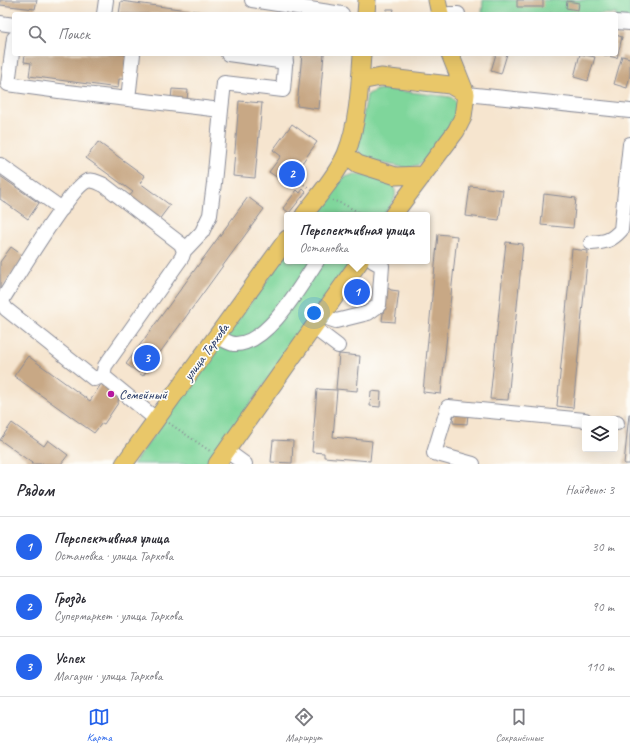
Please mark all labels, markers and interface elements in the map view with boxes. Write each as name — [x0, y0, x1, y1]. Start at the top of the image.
search box — [12, 12, 618, 56]
icon: search — [26, 23, 48, 45]
text: Поиск — [58, 25, 90, 44]
pin: 2 — [279, 159, 305, 189]
popup — [284, 212, 430, 264]
text: Перспективная улица — [300, 221, 414, 240]
text: Остановка — [300, 240, 348, 256]
pin: 1 — [344, 277, 370, 307]
your location — [304, 303, 324, 323]
street label: улица Тархова — [179, 319, 233, 385]
pin: 3 — [134, 343, 160, 373]
place label: Семейный — [119, 386, 168, 403]
marker: Семейный — [106, 389, 116, 399]
map controls — [582, 416, 618, 452]
button: layers — [582, 416, 618, 452]
text: Рядом — [16, 480, 54, 501]
text: Найдено: 3 — [566, 482, 614, 498]
text: Перспективная улица — [54, 529, 169, 548]
text: 1 — [26, 539, 32, 555]
text: 30 m — [592, 539, 614, 555]
text: Остановка · улица Тархова — [54, 548, 173, 564]
text: Гроздь — [54, 589, 85, 608]
text: 2 — [26, 599, 32, 615]
text: 90 m — [592, 599, 614, 615]
text: Супермаркет · улица Тархова — [54, 608, 182, 624]
text: Успех — [54, 649, 85, 668]
text: 3 — [26, 659, 32, 675]
text: 110 m — [586, 659, 614, 675]
text: Магазин · улица Тархова — [54, 668, 162, 684]
tab: Карта — [87, 706, 112, 744]
tab: Маршрут — [286, 706, 322, 744]
tab: Сохранённые — [495, 706, 543, 744]

